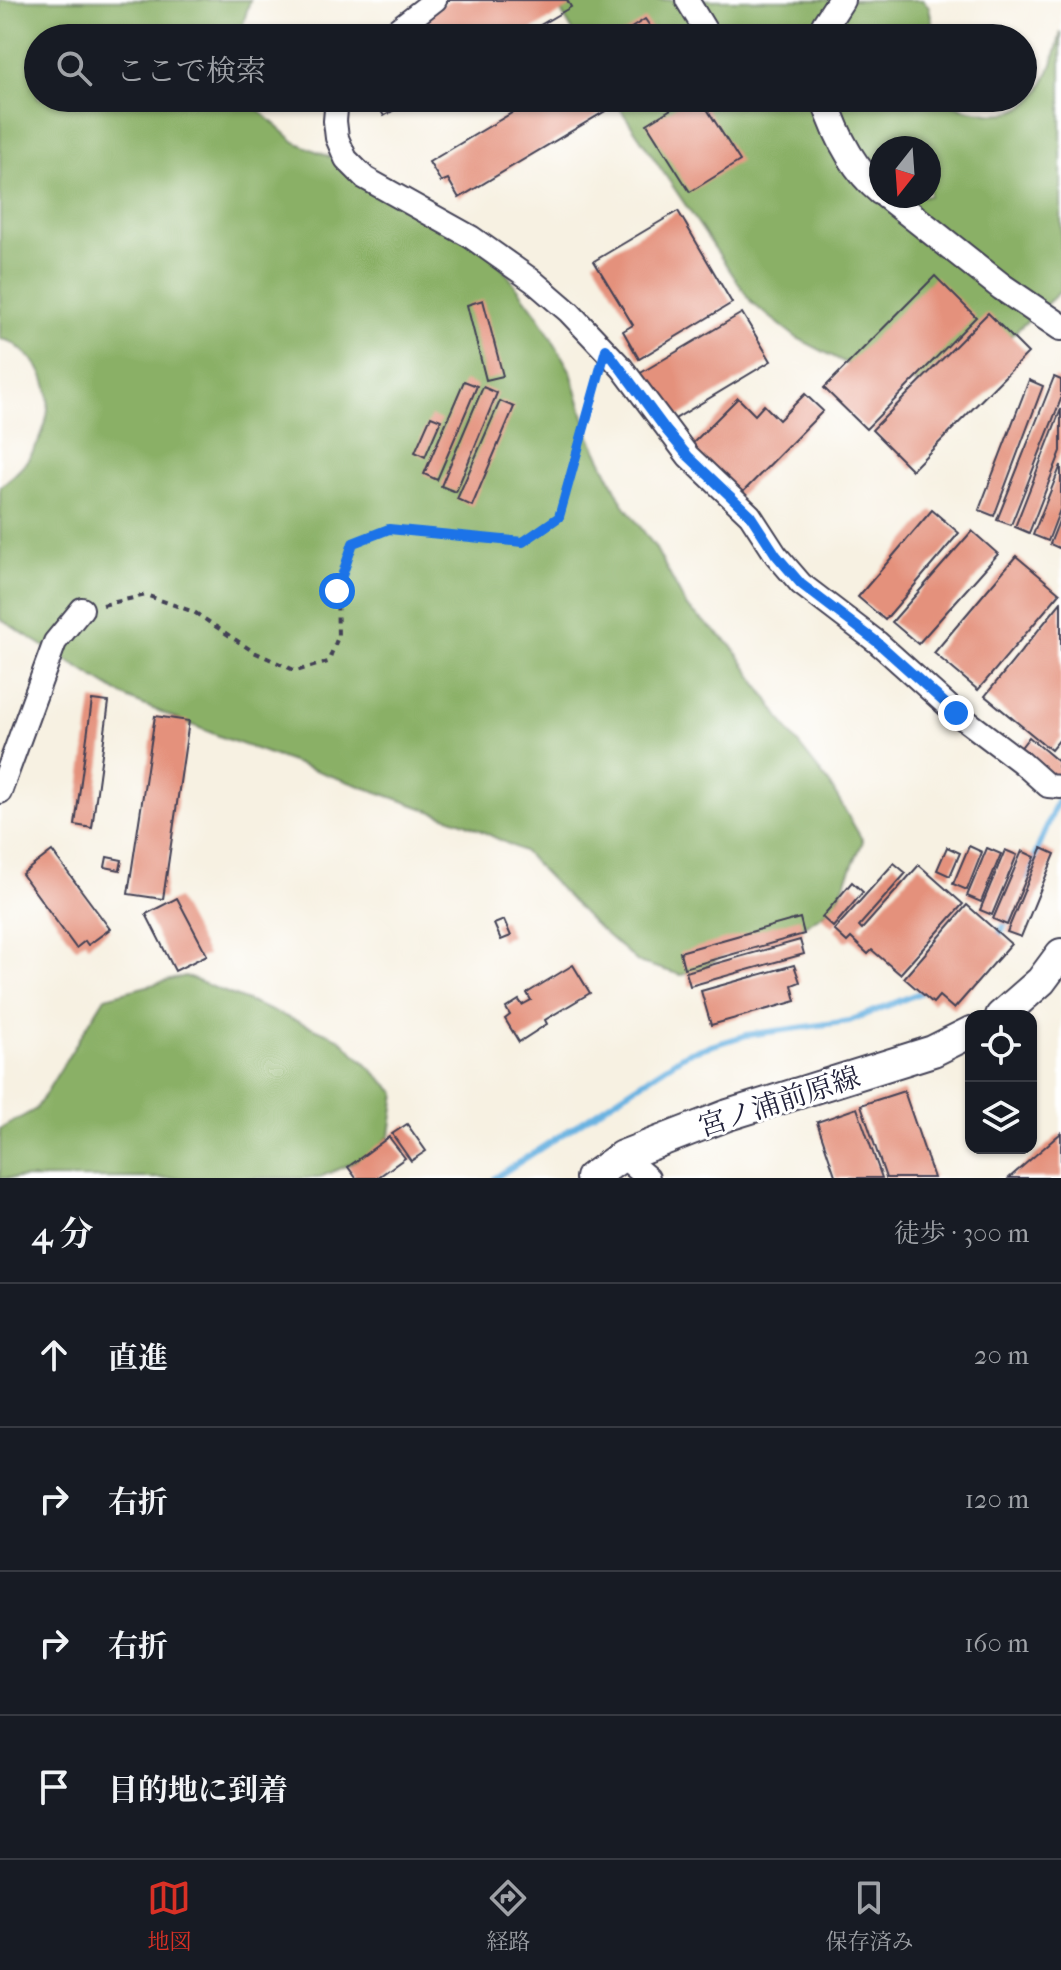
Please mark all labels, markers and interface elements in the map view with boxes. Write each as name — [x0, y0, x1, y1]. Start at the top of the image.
search box — [24, 24, 1037, 112]
icon: search — [52, 46, 96, 90]
text: ここで検索 — [116, 54, 266, 89]
north arrow — [869, 136, 941, 208]
route start — [319, 573, 355, 609]
route end — [938, 695, 974, 731]
map controls — [965, 1010, 1037, 1154]
button: locate — [965, 1010, 1037, 1082]
street label: 宮ノ浦前原線 — [694, 1060, 864, 1143]
button: layers — [965, 1082, 1037, 1154]
text: 4 分 — [32, 1214, 93, 1254]
text: 徒歩 · 300 m — [894, 1218, 1029, 1249]
icon: ahead — [32, 1333, 76, 1377]
text: 20 m — [974, 1340, 1029, 1371]
text: 直進 — [108, 1341, 168, 1376]
icon: right — [32, 1477, 76, 1521]
text: 120 m — [965, 1484, 1029, 1515]
text: 右折 — [108, 1485, 168, 1520]
icon: right — [32, 1621, 76, 1665]
text: 160 m — [964, 1628, 1029, 1659]
text: 右折 — [108, 1629, 168, 1664]
icon: arrive — [32, 1765, 76, 1809]
text: 目的地に到着 — [108, 1773, 288, 1808]
tab: 地図 — [147, 1876, 192, 1955]
tab: 経路 — [486, 1876, 531, 1955]
tab: 保存済み — [825, 1876, 914, 1955]

